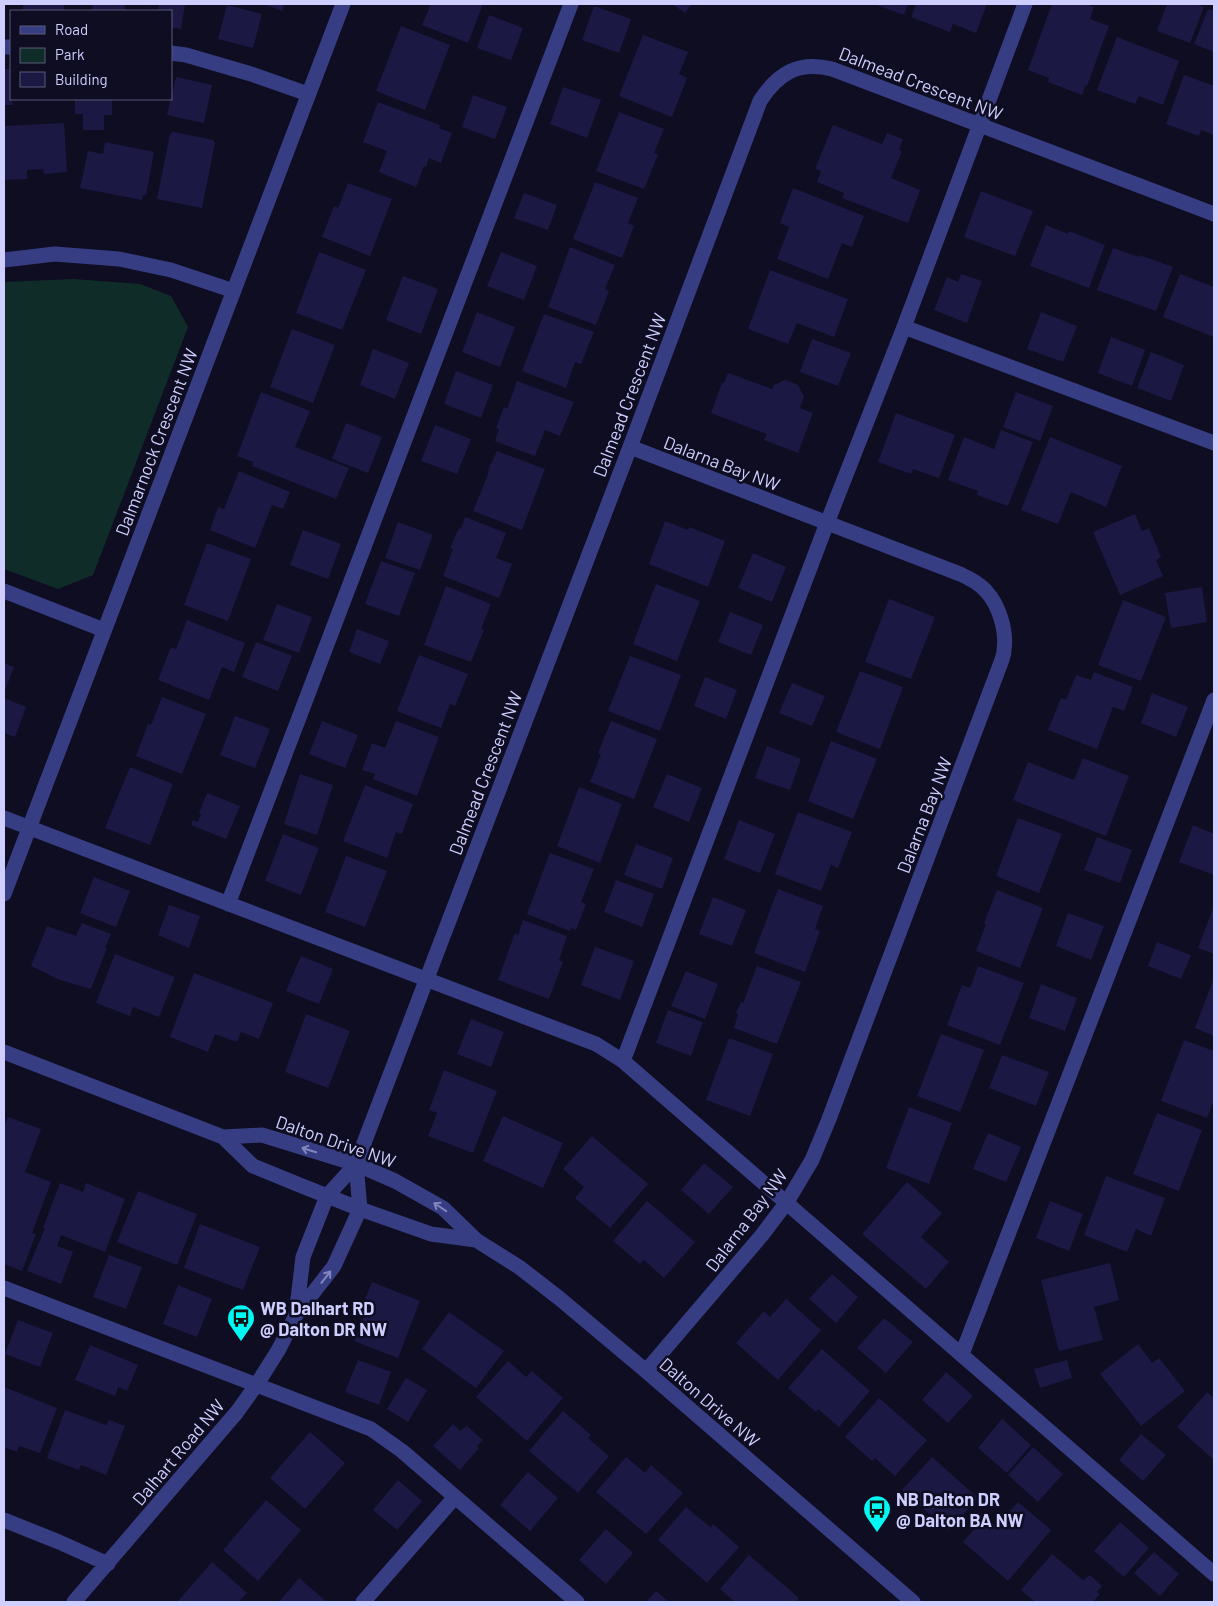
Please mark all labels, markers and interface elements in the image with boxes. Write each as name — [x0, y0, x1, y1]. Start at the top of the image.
legend — [10, 10, 172, 100]
text: Road — [55, 20, 88, 38]
street label: Dalmead Crescent NW — [836, 42, 1006, 124]
text: Park — [55, 45, 85, 63]
text: Building — [55, 70, 108, 88]
street label: Dalmead Crescent NW — [588, 310, 670, 480]
street label: Dalmarnock Crescent NW — [110, 345, 202, 539]
street label: Dalarna Bay NW — [661, 431, 783, 495]
street label: Dalmead Crescent NW — [444, 688, 526, 858]
street label: Dalarna Bay NW — [892, 754, 956, 876]
street label: Dalton Drive NW — [273, 1110, 399, 1172]
one-way arrow — [302, 1144, 318, 1154]
street label: Dalarna Bay NW — [700, 1164, 792, 1276]
one-way arrow — [433, 1202, 447, 1212]
one-way arrow — [320, 1271, 331, 1284]
place label: WB Dalhart RD @ Dalton DR NW — [260, 1297, 387, 1340]
bus stop icon: WB Dalhart RD @ Dalton DR NW — [226, 1303, 256, 1342]
street label: Dalton Drive NW — [655, 1353, 765, 1452]
street label: Dalhart Road NW — [127, 1394, 229, 1509]
place label: NB Dalton DR @ Dalton BA NW — [896, 1488, 1024, 1531]
bus stop icon: NB Dalton DR @ Dalton BA NW — [862, 1494, 892, 1533]

